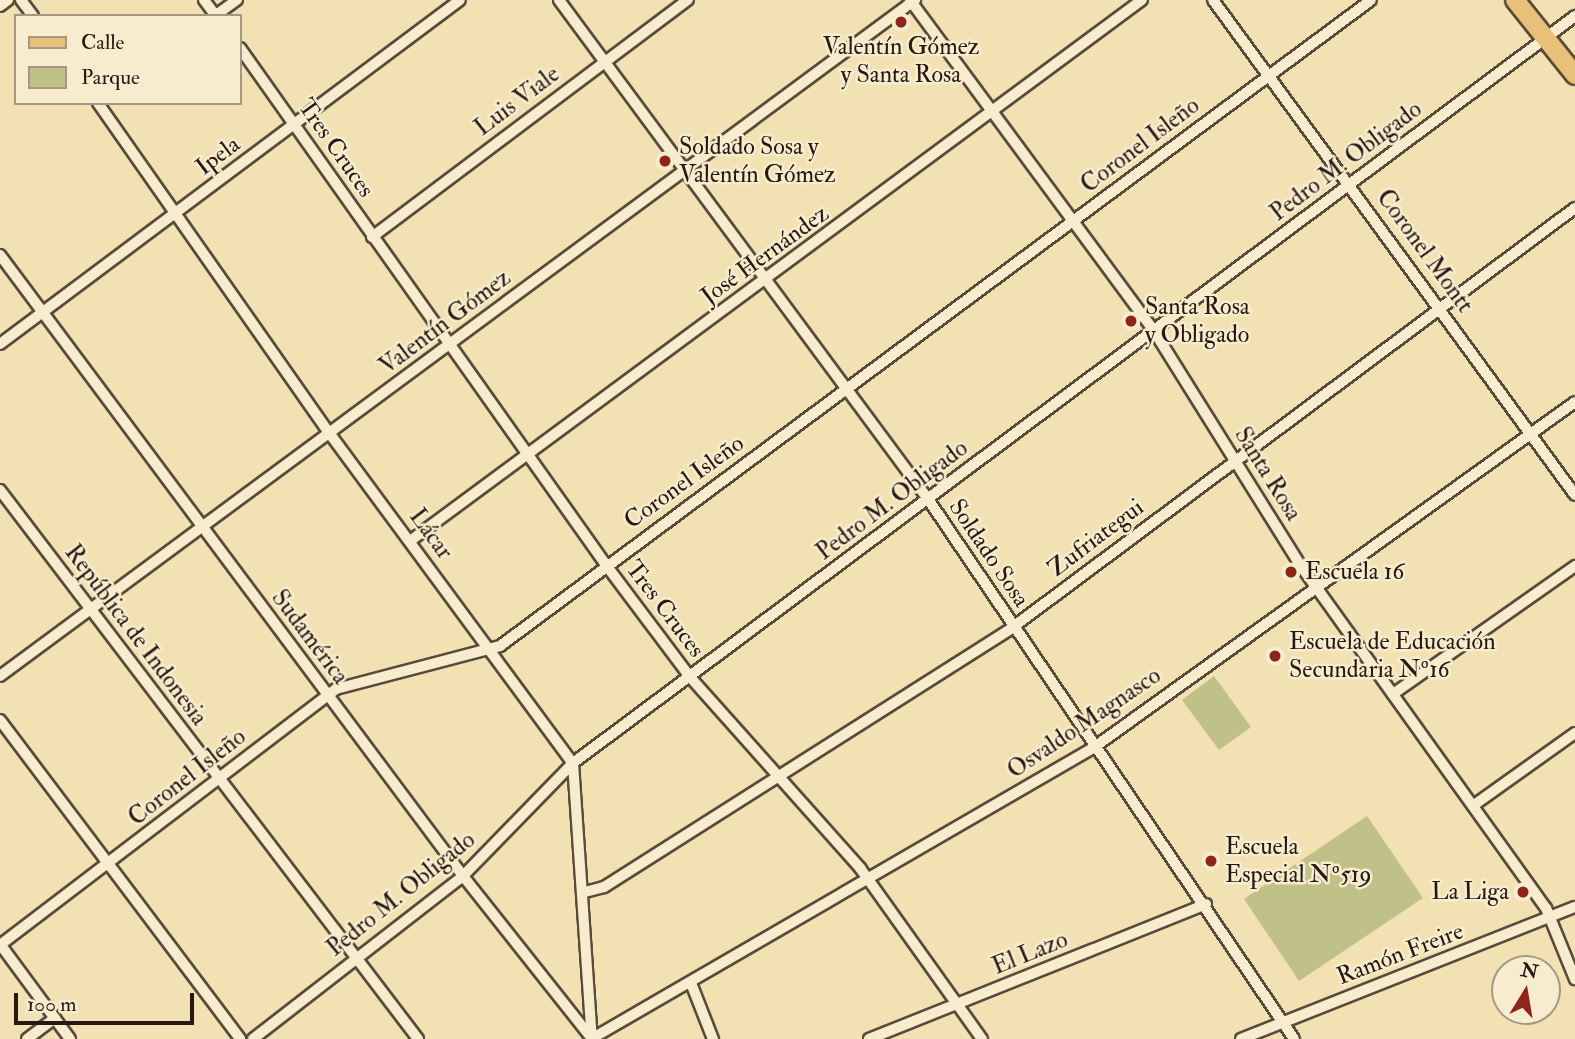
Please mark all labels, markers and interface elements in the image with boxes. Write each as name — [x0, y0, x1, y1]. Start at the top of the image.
legend — [14, 14, 242, 105]
marker: Valentín Gómez y Santa Rosa — [893, 14, 909, 30]
text: Calle — [81, 29, 124, 56]
place label: Valentín Gómez y Santa Rosa — [823, 33, 979, 89]
street label: Luis Viale — [469, 60, 565, 142]
text: Parque — [81, 64, 140, 91]
street label: Coronel Isleño — [1075, 91, 1205, 199]
street label: Tres Cruces — [291, 93, 381, 203]
street label: Pedro M. Obligado — [1264, 95, 1428, 227]
street label: Ipela — [190, 130, 246, 182]
place label: Soldado Sosa y Valentín Gómez — [679, 133, 836, 189]
marker: Soldado Sosa y Valentín Gómez — [657, 153, 673, 169]
street label: Coronel Montt — [1371, 184, 1479, 318]
street label: José Hernández — [696, 199, 834, 311]
street label: Valentín Gómez — [374, 263, 516, 381]
place label: Santa Rosa y Obligado — [1145, 293, 1250, 349]
marker: Santa Rosa y Obligado — [1123, 313, 1139, 329]
street label: Santa Rosa — [1228, 422, 1308, 526]
street label: Coronel Isleño — [619, 429, 749, 535]
street label: Pedro M. Obligado — [810, 434, 974, 566]
street label: Zufriategui — [1043, 493, 1149, 583]
street label: Soldado Sosa — [942, 494, 1036, 612]
street label: Lácar — [403, 503, 459, 565]
street label: República de Indonesia — [59, 539, 213, 731]
street label: Tres Cruces — [619, 555, 711, 663]
place label: Escuela 16 — [1305, 558, 1404, 586]
marker: Escuela 16 — [1283, 564, 1299, 580]
street label: Sudamérica — [265, 584, 355, 690]
place label: Escuela de Educación Secundaria Nº16 — [1289, 628, 1496, 684]
marker: Escuela de Educación Secundaria Nº16 — [1267, 648, 1283, 664]
street label: Osvaldo Magnasco — [1002, 661, 1166, 785]
street label: Coronel Isleño — [123, 722, 251, 832]
street label: Pedro M. Obligado — [321, 825, 481, 963]
place label: Escuela Especial Nº519 — [1225, 833, 1372, 889]
marker: Escuela Especial Nº519 — [1203, 853, 1219, 869]
place label: La Liga — [1431, 878, 1509, 906]
marker: La Liga — [1515, 884, 1531, 900]
street label: Ramón Freire — [1333, 917, 1467, 991]
street label: El Lazo — [988, 925, 1072, 981]
north arrow — [1491, 955, 1561, 1025]
text: N — [1519, 958, 1540, 985]
scale bar — [18, 979, 198, 1023]
text: 100 m — [27, 991, 77, 1018]

